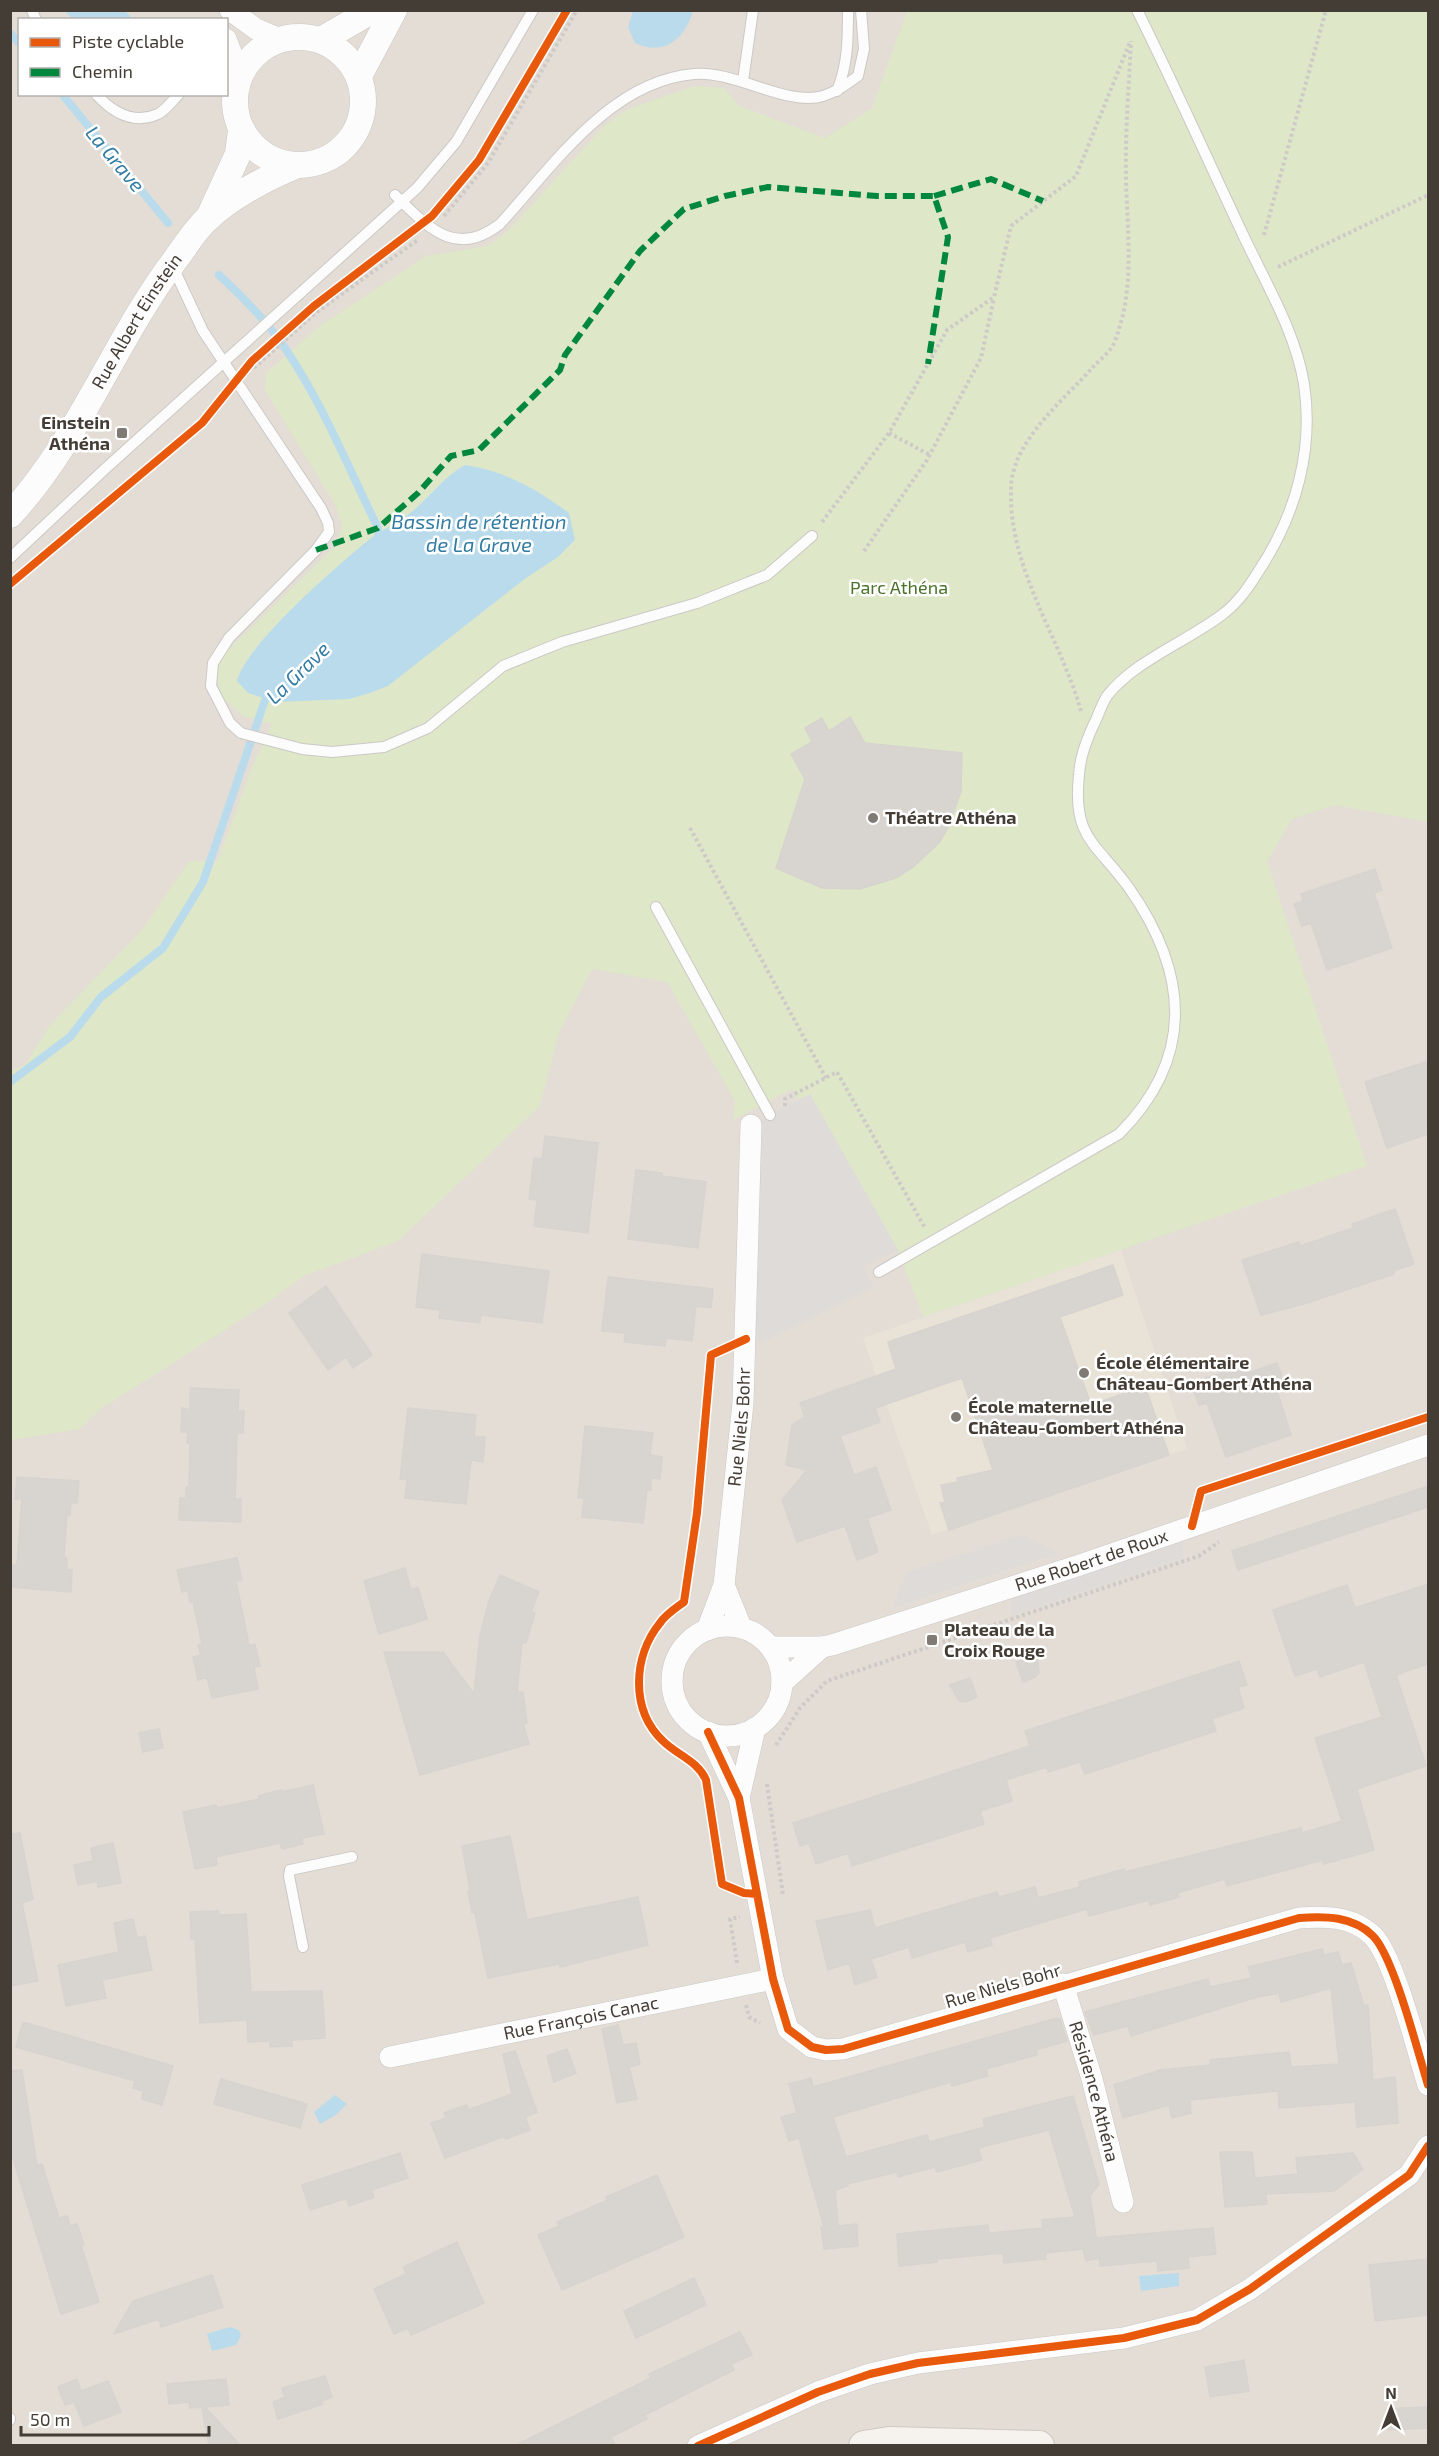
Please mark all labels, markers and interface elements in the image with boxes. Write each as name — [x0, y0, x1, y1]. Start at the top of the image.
legend — [18, 18, 228, 96]
text: Piste cyclable — [72, 30, 184, 52]
text: Chemin — [72, 60, 133, 82]
water label: La Grave — [81, 120, 151, 197]
street label: Rue Albert Einstein — [86, 249, 186, 392]
place label: Einstein Athéna — [41, 411, 110, 454]
marker: Einstein Athéna — [115, 426, 129, 440]
water label: Bassin de rétention de La Grave — [391, 509, 567, 556]
park label: Parc Athéna — [850, 576, 948, 598]
water label: La Grave — [261, 636, 334, 708]
place label: Théatre Athéna — [885, 806, 1017, 828]
marker: Théatre Athéna — [866, 811, 880, 825]
place label: École élémentaire Château-Gombert Athéna — [1096, 1351, 1312, 1394]
marker: École élémentaire Château-Gombert Athéna — [1077, 1366, 1091, 1380]
street label: Rue Niels Bohr — [722, 1367, 754, 1487]
place label: École maternelle Château-Gombert Athéna — [968, 1395, 1184, 1438]
marker: École maternelle Château-Gombert Athéna — [949, 1410, 963, 1424]
street label: Rue Robert de Roux — [1012, 1524, 1171, 1595]
place label: Plateau de la Croix Rouge — [944, 1618, 1055, 1661]
marker: Plateau de la Croix Rouge — [925, 1633, 939, 1647]
street label: Rue Niels Bohr — [942, 1958, 1063, 2012]
street label: Rue François Canac — [501, 1991, 661, 2044]
street label: Résidence Athéna — [1065, 2018, 1124, 2164]
north arrow — [1361, 2378, 1421, 2438]
text: N — [1385, 2383, 1397, 2402]
scale bar — [21, 2399, 208, 2437]
text: 50 m — [30, 2408, 70, 2430]

